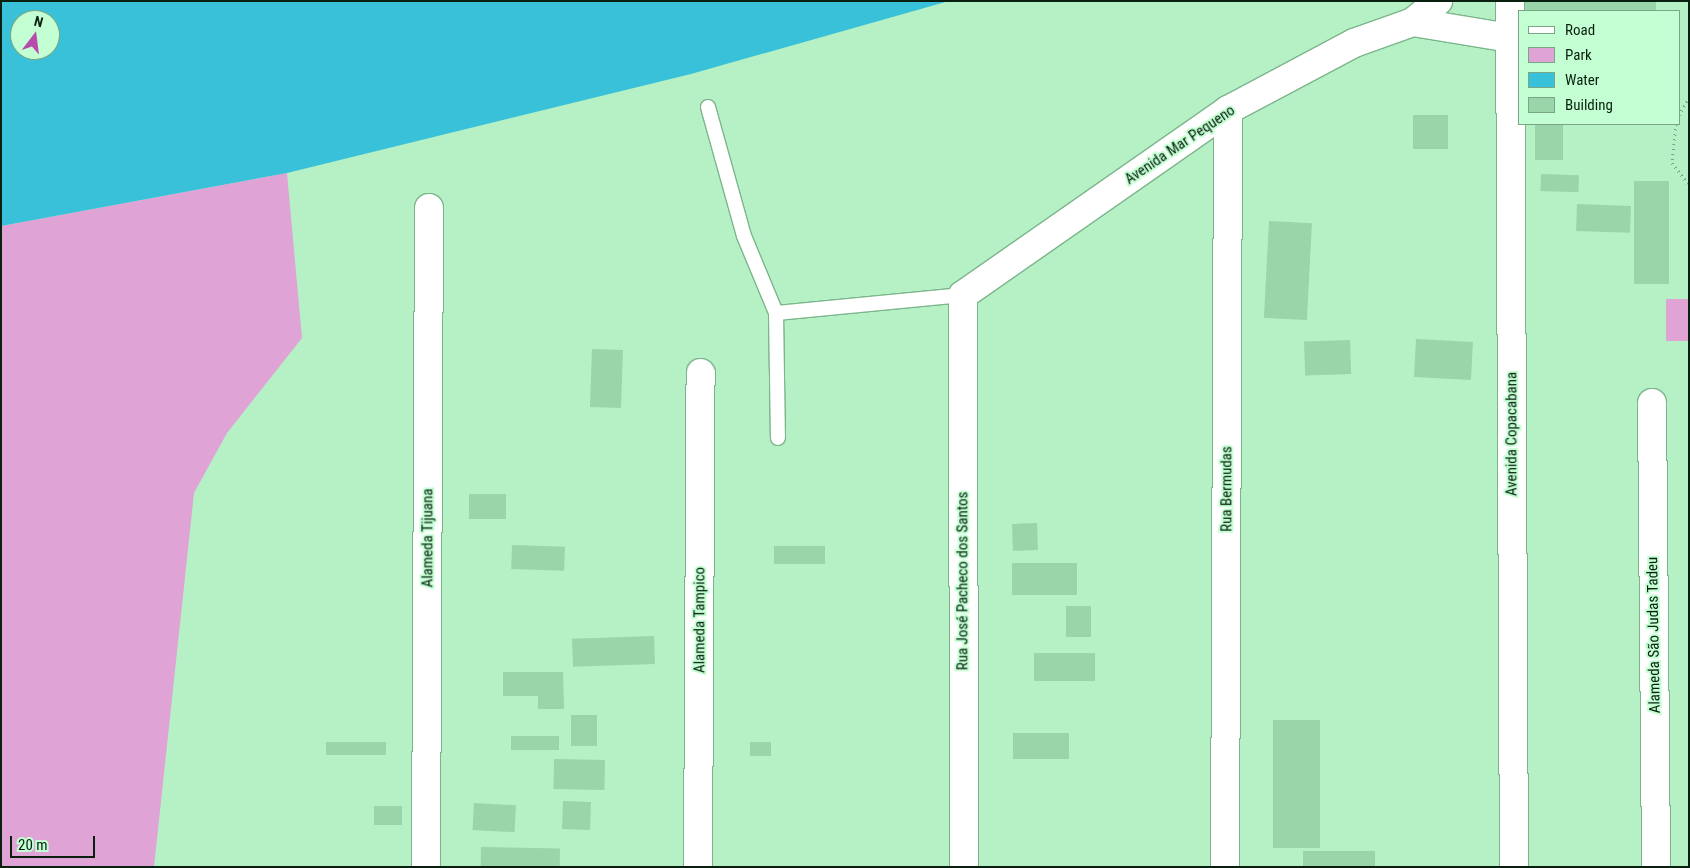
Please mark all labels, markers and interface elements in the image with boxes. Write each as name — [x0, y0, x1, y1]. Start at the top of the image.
north arrow — [10, 10, 60, 60]
legend — [1518, 10, 1680, 125]
text: N — [32, 13, 45, 30]
text: Road — [1565, 21, 1595, 39]
text: Park — [1565, 46, 1592, 64]
text: Water — [1565, 71, 1599, 89]
text: Building — [1565, 96, 1613, 114]
street label: Avenida Mar Pequeno — [1122, 102, 1238, 188]
street label: Avenida Copacabana — [1503, 372, 1521, 496]
street label: Rua Bermudas — [1218, 446, 1236, 532]
street label: Alameda Tijuana — [419, 488, 437, 588]
street label: Rua José Pacheco dos Santos — [954, 492, 972, 670]
street label: Alameda São Judas Tadeu — [1644, 556, 1664, 714]
street label: Alameda Tampico — [691, 567, 709, 673]
scale bar — [12, 826, 98, 858]
text: 20 m — [18, 836, 48, 854]

